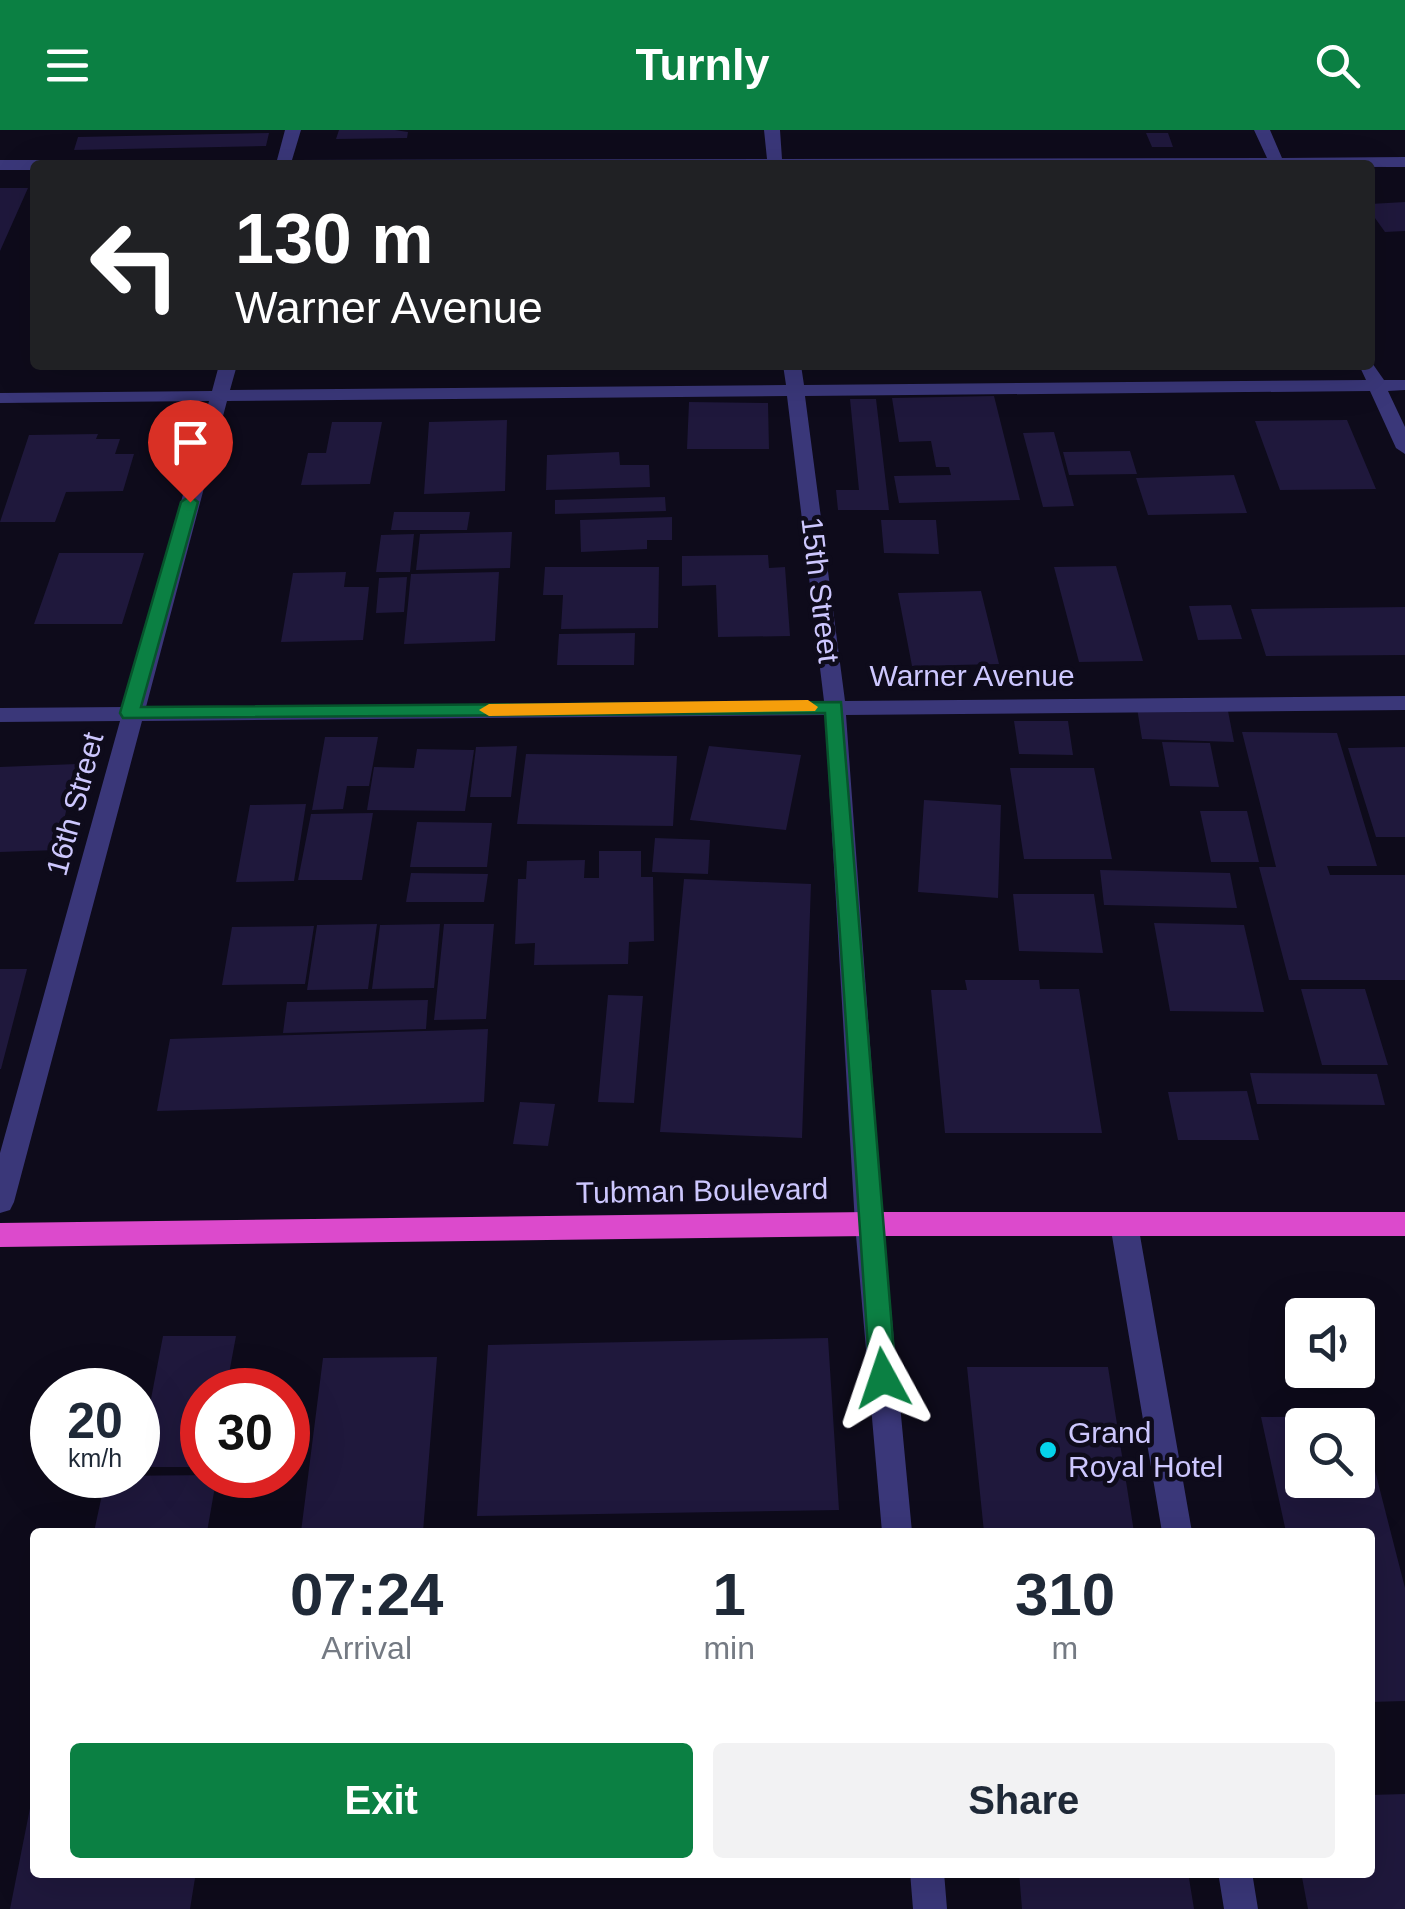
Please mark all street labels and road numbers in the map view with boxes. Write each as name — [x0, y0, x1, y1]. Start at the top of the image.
street label: 15th Street — [795, 515, 846, 665]
street label: Warner Avenue — [869, 659, 1075, 692]
street label: 16th Street — [40, 728, 110, 879]
street label: Tubman Boulevard — [576, 1172, 828, 1209]

